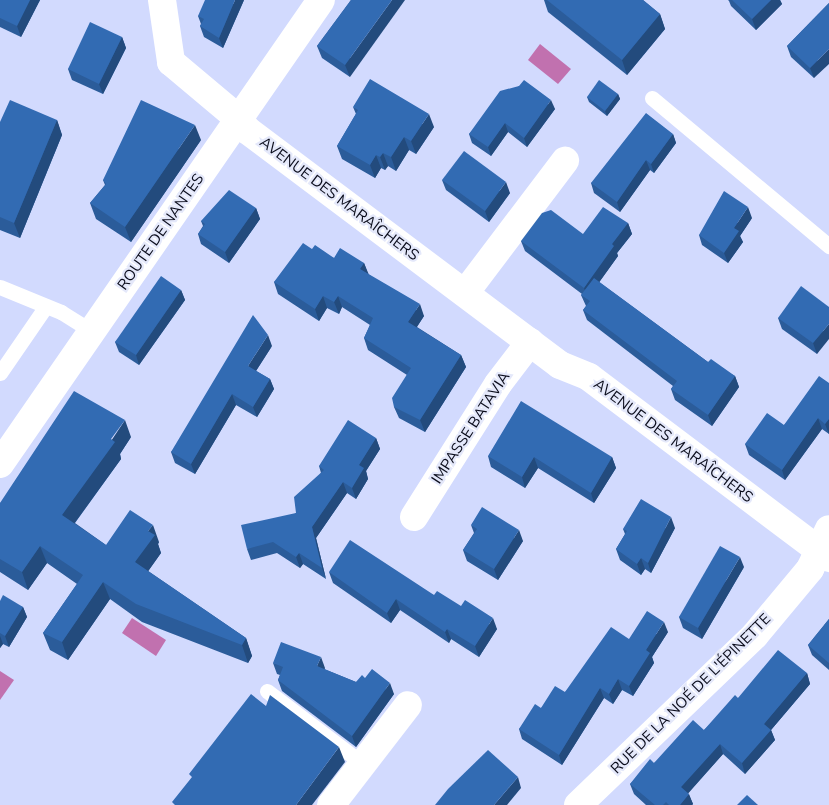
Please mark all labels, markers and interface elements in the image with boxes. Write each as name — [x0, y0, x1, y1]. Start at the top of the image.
street label: AVENUE DES MARAÎCHERS — [256, 133, 422, 265]
street label: ROUTE DE NANTES — [114, 170, 208, 294]
street label: IMPASSE BATAVIA — [428, 369, 514, 487]
street label: AVENUE DES MARAÎCHERS — [590, 375, 756, 507]
street label: RUE DE LA NOÉ DE L'ÉPINETTE — [607, 610, 775, 778]

